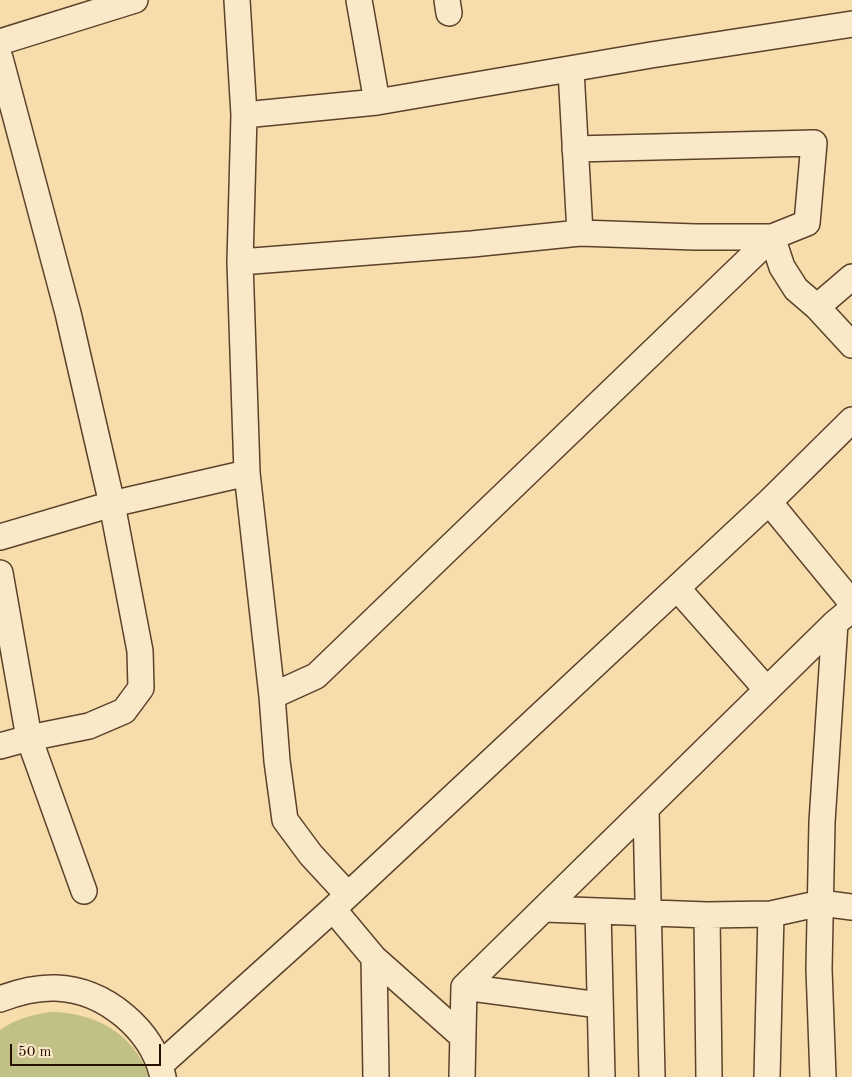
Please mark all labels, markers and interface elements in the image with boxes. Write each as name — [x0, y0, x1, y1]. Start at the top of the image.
scale bar — [12, 1034, 164, 1066]
text: 50 m — [18, 1045, 52, 1060]

